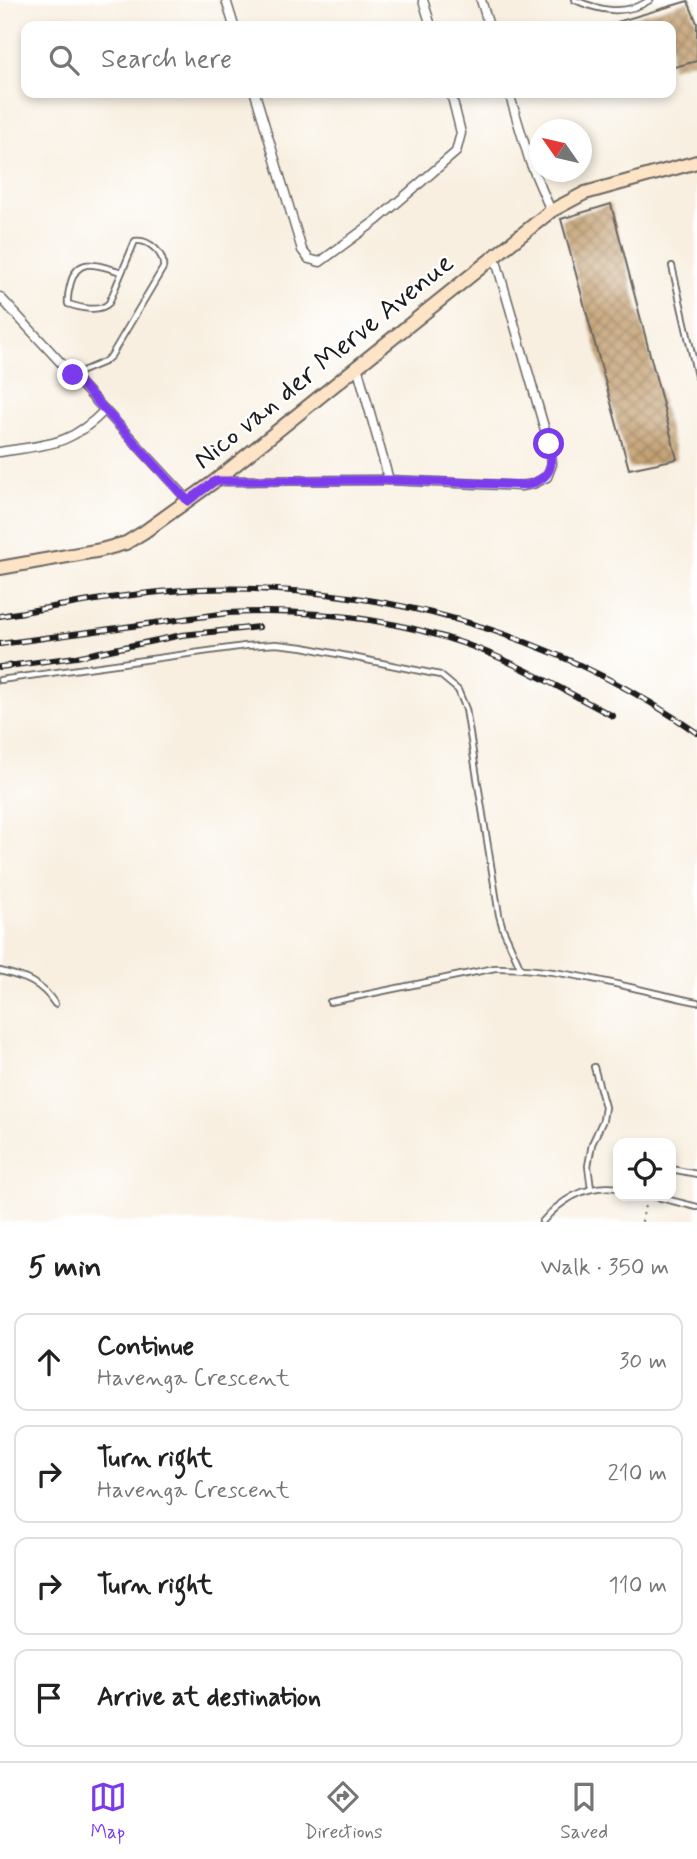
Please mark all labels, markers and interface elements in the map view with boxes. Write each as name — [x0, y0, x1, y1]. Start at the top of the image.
search box — [21, 21, 676, 98]
icon: search — [45, 41, 83, 79]
text: Search here — [101, 43, 232, 77]
north arrow — [529, 119, 592, 182]
street label: Nico van der Merve Avenue — [186, 245, 462, 479]
route end — [57, 359, 88, 390]
route start — [533, 428, 564, 459]
map controls — [613, 1138, 676, 1201]
button: locate — [613, 1138, 676, 1201]
text: 5 min — [28, 1248, 102, 1287]
text: Walk · 350 m — [541, 1253, 669, 1283]
text: Continue — [97, 1330, 194, 1364]
icon: ahead — [30, 1343, 68, 1381]
text: 30 m — [619, 1347, 667, 1377]
text: Havenga Crescent — [97, 1364, 289, 1394]
text: Turn right — [97, 1442, 213, 1476]
icon: right — [30, 1455, 68, 1493]
text: 210 m — [607, 1459, 667, 1489]
text: Havenga Crescent — [97, 1476, 289, 1506]
icon: right — [30, 1567, 68, 1605]
text: Turn right — [97, 1569, 213, 1603]
text: 110 m — [608, 1571, 667, 1601]
icon: arrive — [30, 1679, 68, 1717]
text: Arrive at destination — [97, 1681, 321, 1715]
tab: Map — [89, 1778, 127, 1845]
tab: Directions — [304, 1778, 383, 1845]
tab: Saved — [560, 1778, 608, 1845]

